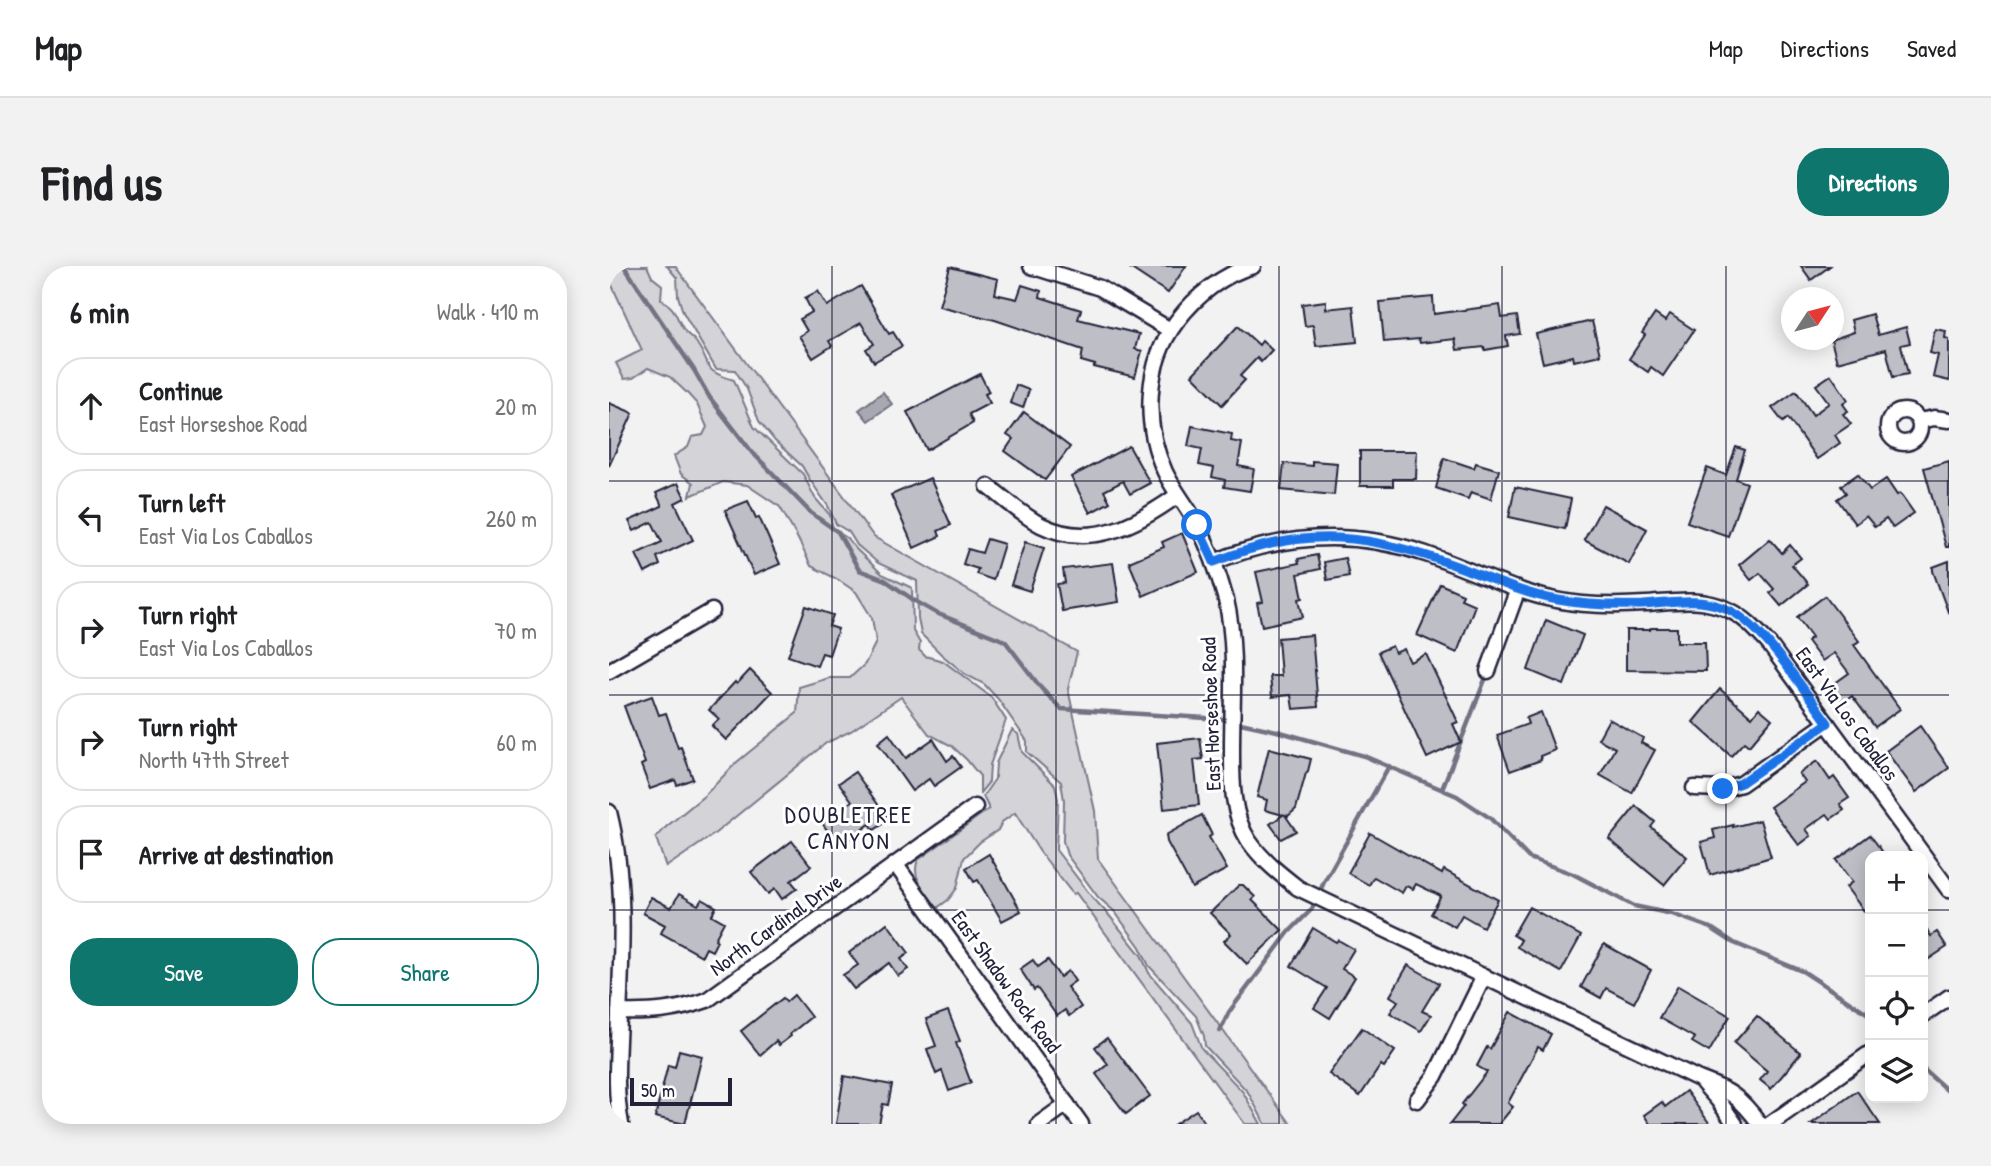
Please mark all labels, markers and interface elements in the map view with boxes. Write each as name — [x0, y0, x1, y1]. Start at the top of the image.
text: Map — [35, 26, 82, 70]
text: Map — [1709, 32, 1743, 64]
text: Directions — [1781, 32, 1869, 64]
text: Saved — [1907, 32, 1956, 64]
button: Directions — [1797, 148, 1949, 216]
text: Find us — [42, 149, 162, 215]
north arrow — [1781, 287, 1844, 350]
text: 6 min — [70, 292, 130, 332]
text: Walk · 410 m — [437, 296, 539, 327]
text: Continue — [139, 373, 223, 408]
icon: ahead — [72, 387, 110, 425]
text: 20 m — [495, 391, 537, 422]
text: East Horseshoe Road — [139, 408, 307, 439]
text: Turn left — [139, 485, 225, 520]
icon: left — [72, 499, 110, 537]
text: 260 m — [486, 503, 537, 534]
route start — [1181, 509, 1212, 540]
text: East Via Los Caballos — [139, 520, 313, 551]
text: Turn right — [139, 597, 237, 632]
icon: right — [72, 611, 110, 649]
text: 70 m — [494, 615, 537, 646]
text: East Via Los Caballos — [139, 632, 313, 663]
street label: East Horseshoe Road — [1193, 637, 1228, 791]
street label: East Via Los Caballos — [1789, 641, 1906, 786]
text: Turn right — [139, 709, 237, 744]
icon: right — [72, 723, 110, 761]
text: 60 m — [497, 727, 537, 758]
text: North 47th Street — [139, 744, 289, 775]
route end — [1707, 773, 1738, 804]
district label: DOUBLETREE CANYON — [785, 799, 913, 856]
icon: arrive — [72, 835, 110, 873]
text: Arrive at destination — [139, 837, 334, 872]
map controls — [1865, 851, 1928, 1103]
button: + — [1865, 851, 1928, 914]
street label: North Cardinal Drive — [704, 867, 848, 982]
street label: East Shadow Rock Road — [945, 905, 1068, 1059]
button: − — [1865, 914, 1928, 977]
button: Save — [70, 938, 298, 1006]
button: Share — [312, 938, 539, 1006]
button: locate — [1865, 977, 1928, 1040]
button: layers — [1865, 1040, 1928, 1103]
scale bar — [630, 1075, 731, 1107]
text: 50 m — [641, 1077, 675, 1103]

